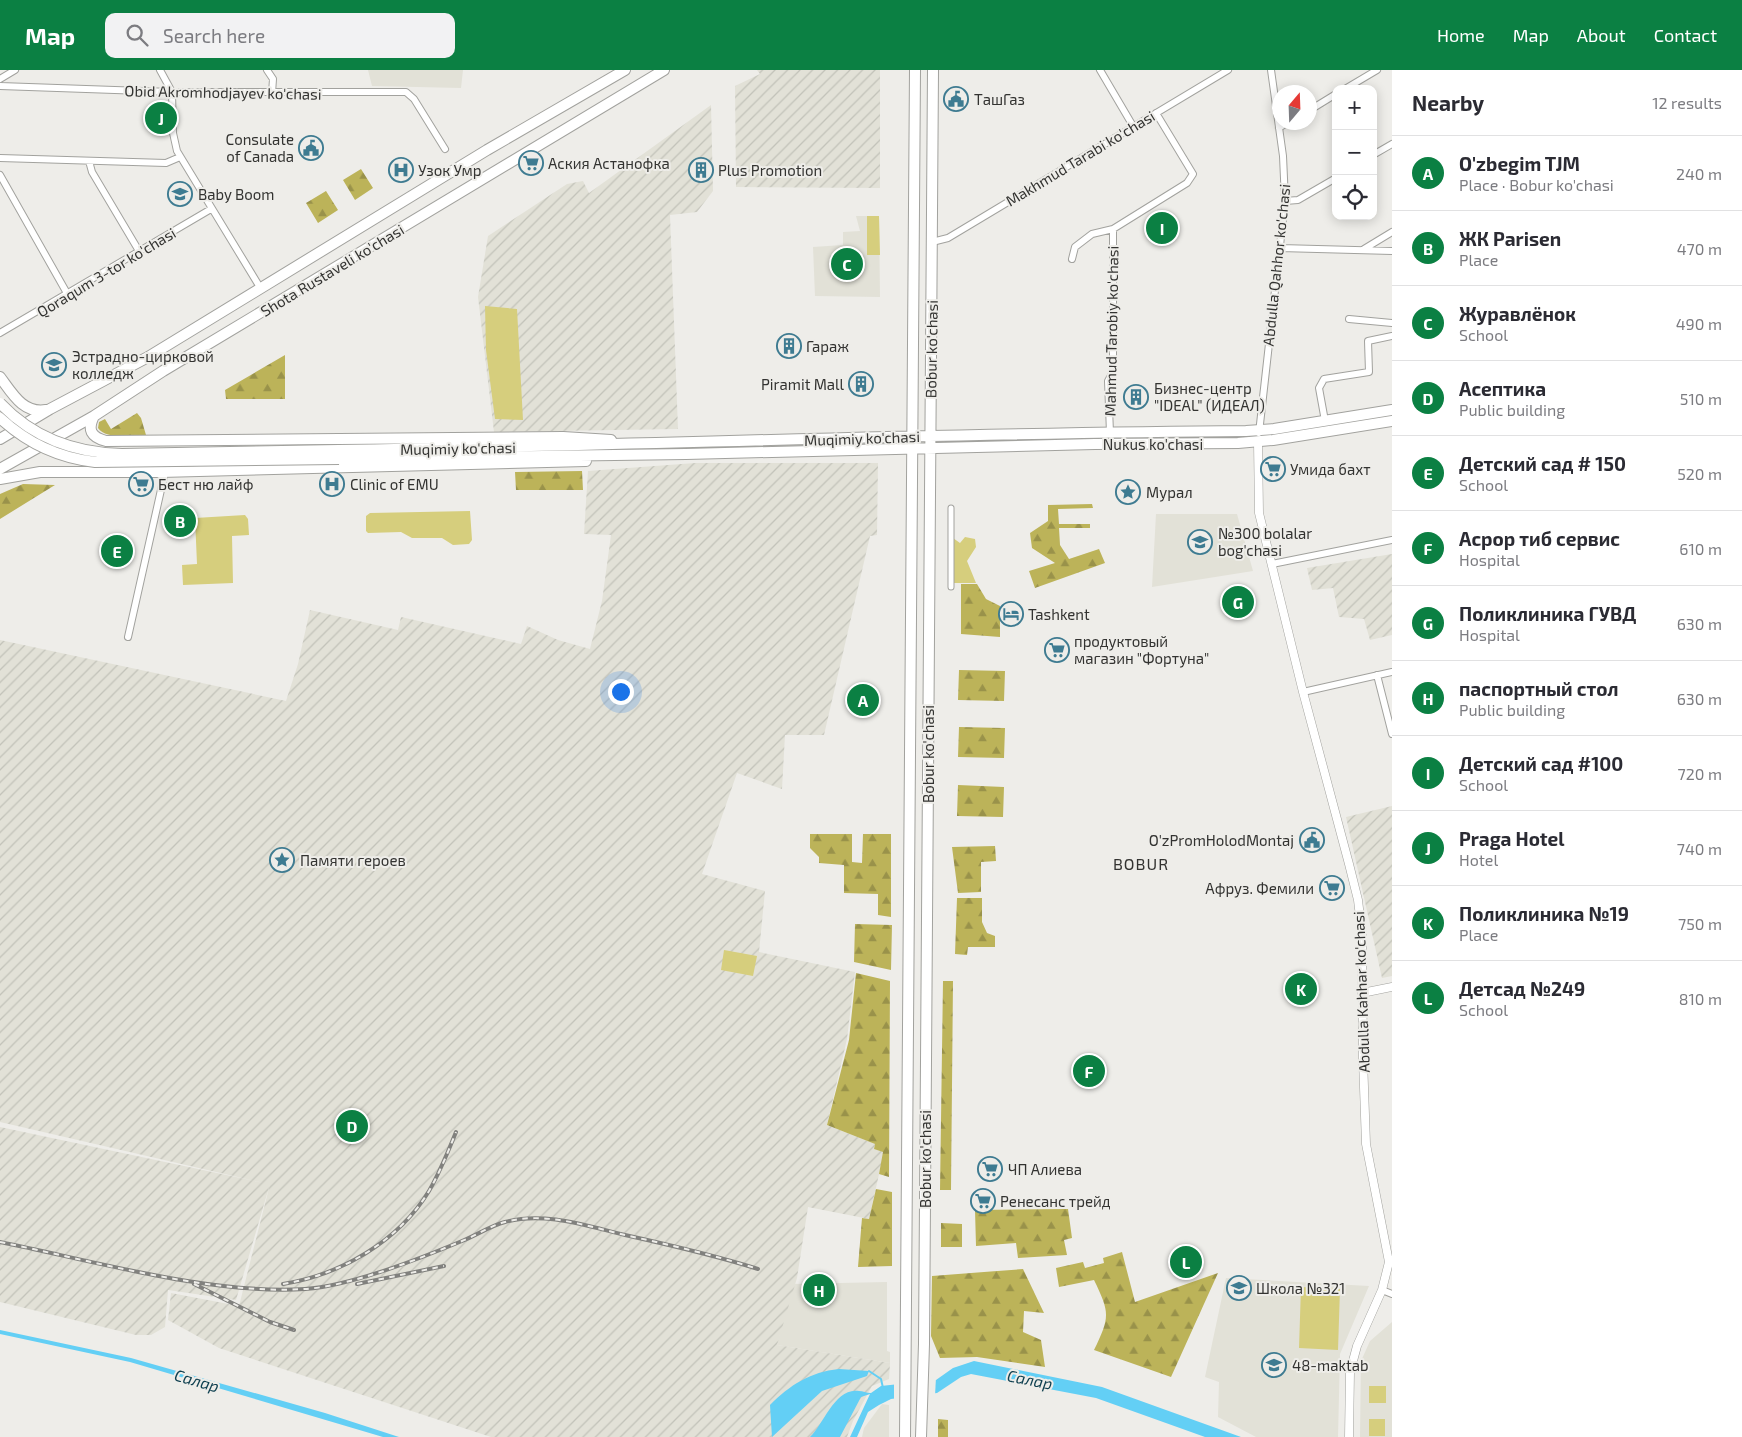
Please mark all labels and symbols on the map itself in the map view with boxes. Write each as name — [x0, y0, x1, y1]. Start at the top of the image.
street label: Obid Akromhodjayev ko'chasi — [124, 81, 322, 104]
north arrow — [1272, 85, 1317, 130]
public building icon: ТашГаз — [943, 86, 969, 112]
place label: ТашГаз — [974, 90, 1025, 108]
pin: J — [145, 99, 177, 137]
street label: Makhmud Tarabi ko'chasi — [1002, 106, 1158, 210]
place label: Consulate of Canada — [226, 130, 294, 165]
public building icon: Consulate of Canada — [298, 135, 324, 161]
supermarket icon: Аския Астанофка — [518, 150, 544, 176]
place label: Аския Астанофка — [548, 154, 670, 172]
hospital icon: Узок Умр — [388, 157, 414, 183]
building icon: Plus Promotion — [688, 157, 714, 183]
place label: Узок Умр — [418, 161, 481, 179]
place label: Plus Promotion — [718, 161, 822, 179]
school or university icon: Baby Boom — [167, 181, 193, 207]
street label: Abdulla Qahhor ko'chasi — [1259, 183, 1294, 347]
place label: Baby Boom — [198, 185, 274, 203]
pin: I — [1146, 209, 1178, 247]
street label: Shota Rustaveli ko'chasi — [257, 220, 407, 320]
street label: Qoraqum 3-tor ko'chasi — [33, 223, 179, 321]
pin: C — [831, 245, 863, 283]
street label: Mahmud Tarobiy ko'chasi — [1101, 246, 1121, 416]
street label: Bobur ko'chasi — [921, 300, 941, 398]
building icon: Гараж — [776, 333, 802, 359]
place label: Гараж — [806, 337, 849, 355]
place label: Эстрадно-цирковой колледж — [72, 347, 214, 382]
school or university icon: Эстрадно-цирковой колледж — [41, 352, 67, 378]
building icon: Piramit Mall — [848, 371, 874, 397]
place label: Piramit Mall — [761, 375, 845, 393]
place label: Бизнес-центр "IDEAL" (ИДЕАЛ) — [1154, 379, 1265, 414]
building icon: Бизнес-центр "IDEAL" (ИДЕАЛ) — [1123, 384, 1149, 410]
street label: Muqimiy ko'chasi — [804, 427, 920, 449]
street label: Nukus ko'chasi — [1103, 435, 1203, 453]
street label: Muqimiy ko'chasi — [400, 438, 516, 458]
supermarket icon: Умида бахт — [1260, 456, 1286, 482]
place label: Умида бахт — [1290, 460, 1371, 478]
supermarket icon: Бест ню лайф — [128, 471, 154, 497]
hospital icon: Clinic of EMU — [319, 471, 345, 497]
place label: Бест ню лайф — [158, 475, 253, 493]
place label: Clinic of EMU — [350, 475, 439, 493]
place icon: Мурал — [1115, 479, 1141, 505]
place label: Мурал — [1146, 483, 1193, 502]
pin: B — [164, 502, 196, 540]
place label: №300 bolalar bog'chasi — [1218, 524, 1312, 559]
school or university icon: №300 bolalar bog'chasi — [1187, 529, 1213, 555]
pin: E — [101, 532, 133, 570]
pin: G — [1222, 583, 1254, 621]
hotel icon: Tashkent — [998, 601, 1024, 627]
place label: Tashkent — [1028, 605, 1090, 623]
place label: продуктовый магазин "Фортуна" — [1074, 632, 1209, 668]
supermarket icon: продуктовый магазин "Фортуна" — [1044, 637, 1070, 663]
your location — [608, 679, 634, 705]
pin: A — [847, 681, 879, 719]
street label: Bobur ko'chasi — [919, 705, 937, 803]
public building icon: O'zPromHolodMontaj — [1299, 827, 1325, 853]
place label: O'zPromHolodMontaj — [1149, 831, 1294, 850]
place icon: Памяти героев — [269, 847, 295, 873]
place label: Памяти героев — [300, 851, 406, 869]
district label: BOBUR — [1113, 854, 1169, 873]
supermarket icon: Афруз. Фемили — [1319, 875, 1345, 901]
place label: Афруз. Фемили — [1205, 879, 1314, 898]
street label: Abdulla Kahhar ko'chasi — [1349, 911, 1373, 1073]
pin: K — [1285, 970, 1317, 1008]
pin: F — [1073, 1052, 1105, 1090]
pin: D — [336, 1107, 368, 1145]
street label: Bobur ko'chasi — [916, 1110, 934, 1208]
supermarket icon: ЧП Алиева — [977, 1156, 1003, 1182]
place label: ЧП Алиева — [1008, 1160, 1082, 1178]
supermarket icon: Ренесанс трейд — [970, 1188, 996, 1214]
place label: Ренесанс трейд — [1000, 1192, 1111, 1210]
pin: L — [1170, 1243, 1202, 1281]
pin: H — [803, 1271, 835, 1309]
school or university icon: Школа №321 — [1226, 1275, 1252, 1301]
place label: Школа №321 — [1256, 1279, 1345, 1297]
school or university icon: 48-maktab — [1261, 1352, 1287, 1378]
place label: 48-maktab — [1292, 1356, 1369, 1374]
water label: Салар — [172, 1365, 222, 1395]
water label: Салар — [1006, 1365, 1054, 1393]

